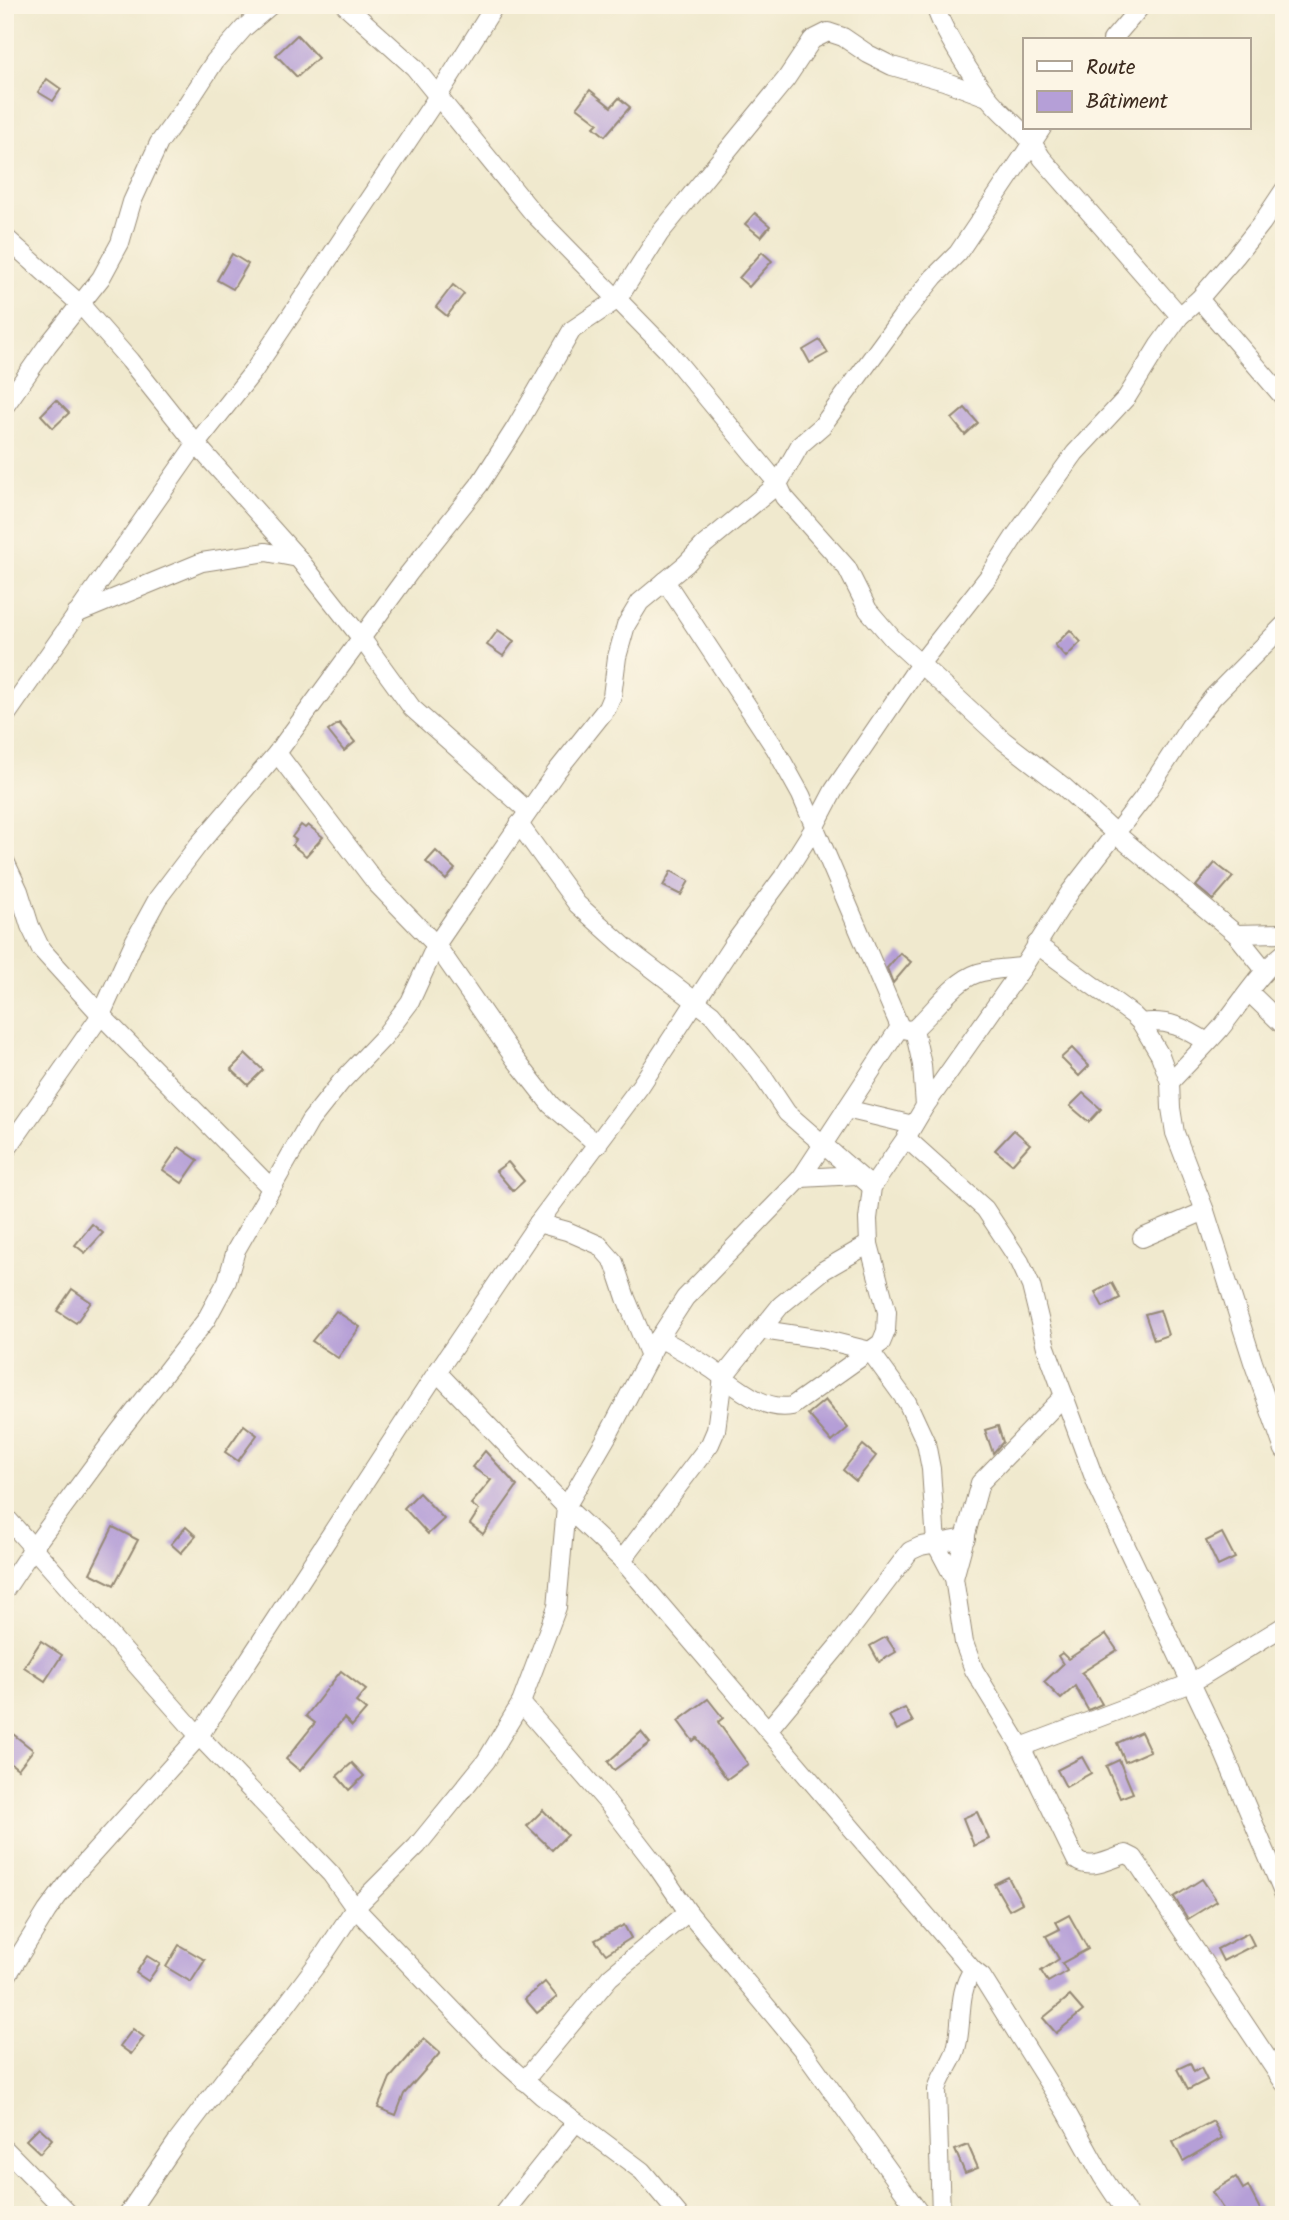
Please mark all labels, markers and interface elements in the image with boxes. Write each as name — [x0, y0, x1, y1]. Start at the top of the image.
legend — [1023, 38, 1250, 130]
text: Route — [1086, 52, 1136, 85]
text: Bâtiment — [1086, 86, 1169, 119]

